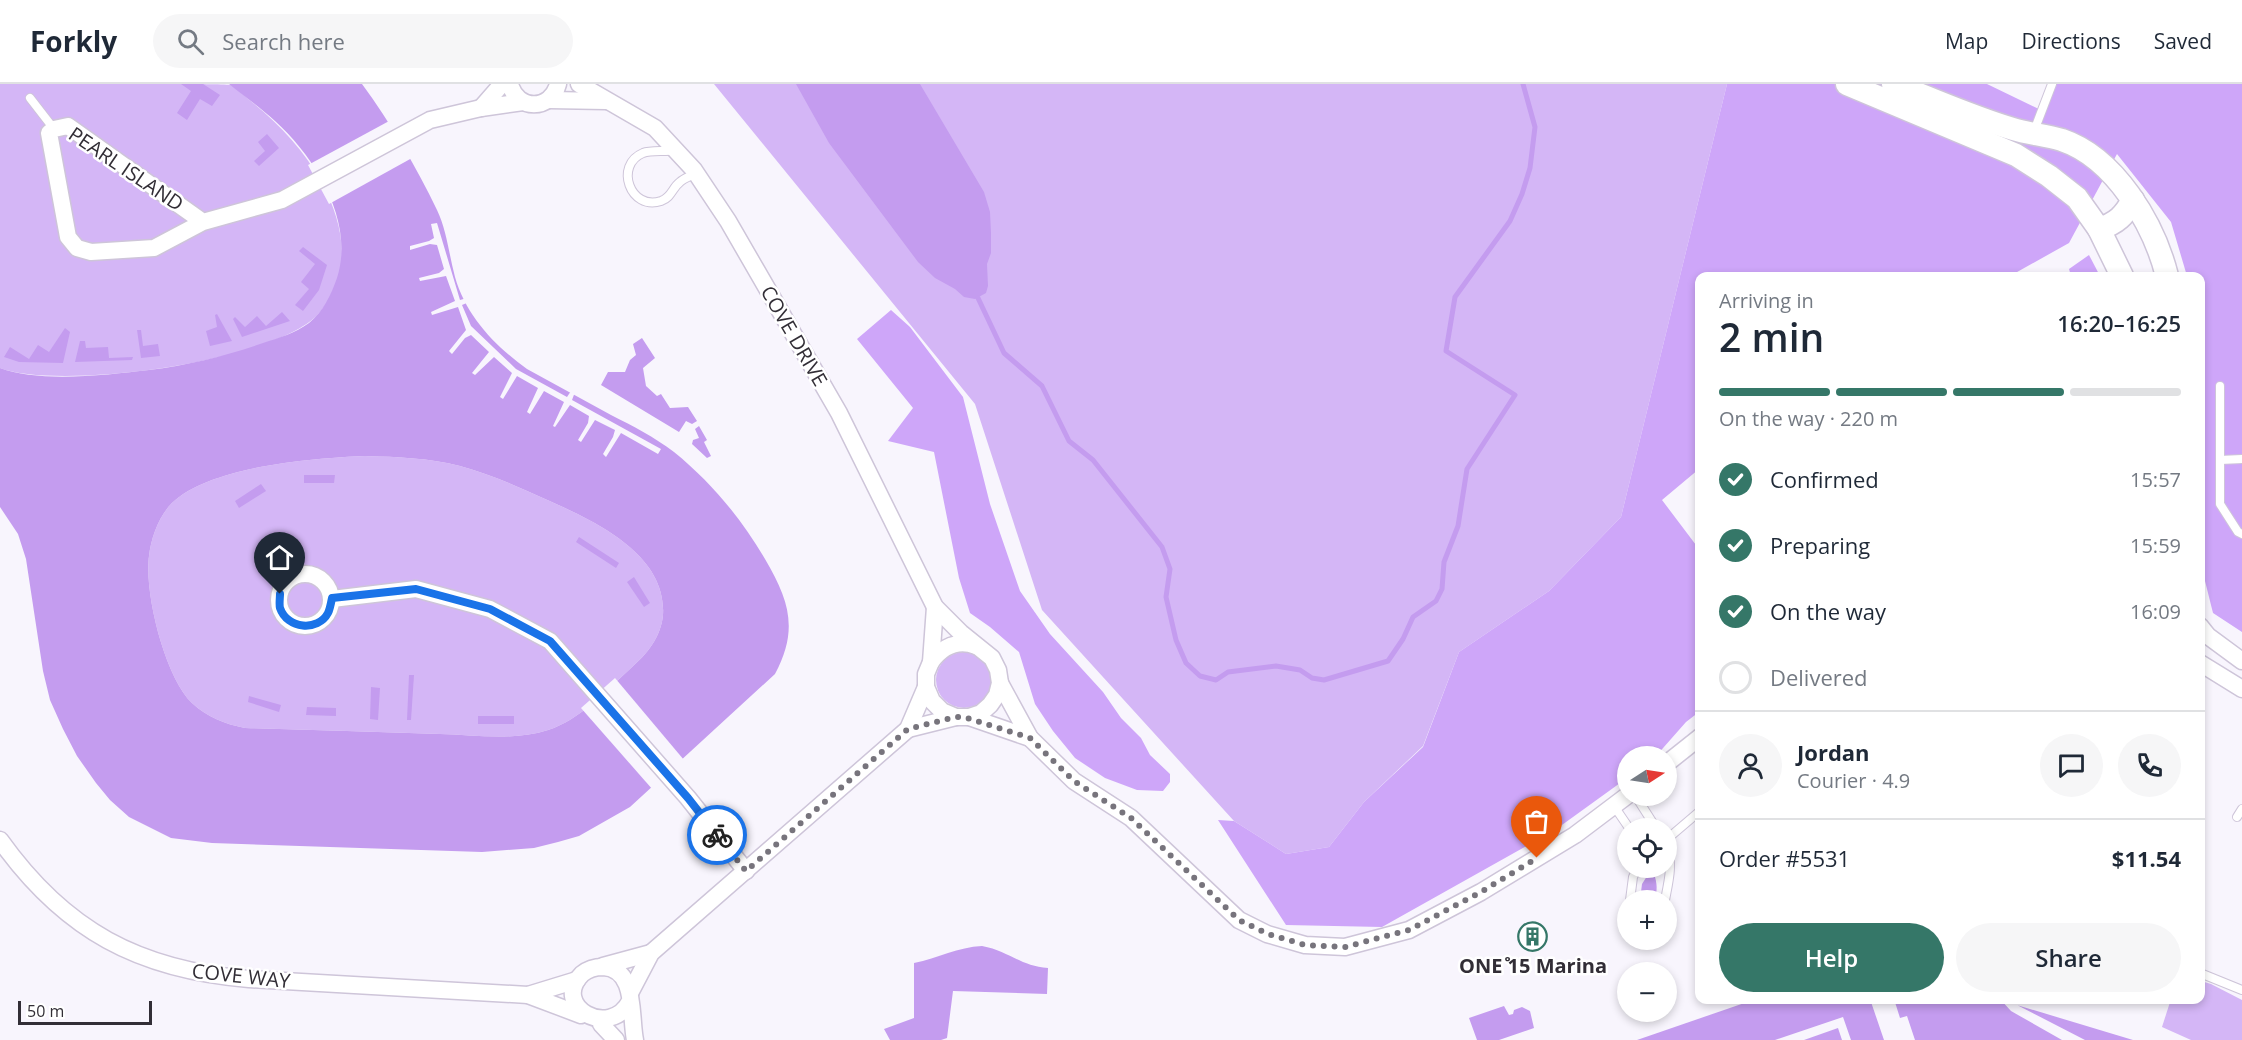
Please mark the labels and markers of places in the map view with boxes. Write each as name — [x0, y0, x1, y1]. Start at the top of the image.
pin — [254, 532, 305, 594]
pin — [1511, 796, 1562, 858]
building icon: ONE ̊15 Marina — [1517, 920, 1549, 952]
place label: ONE ̊15 Marina — [1459, 952, 1607, 979]

